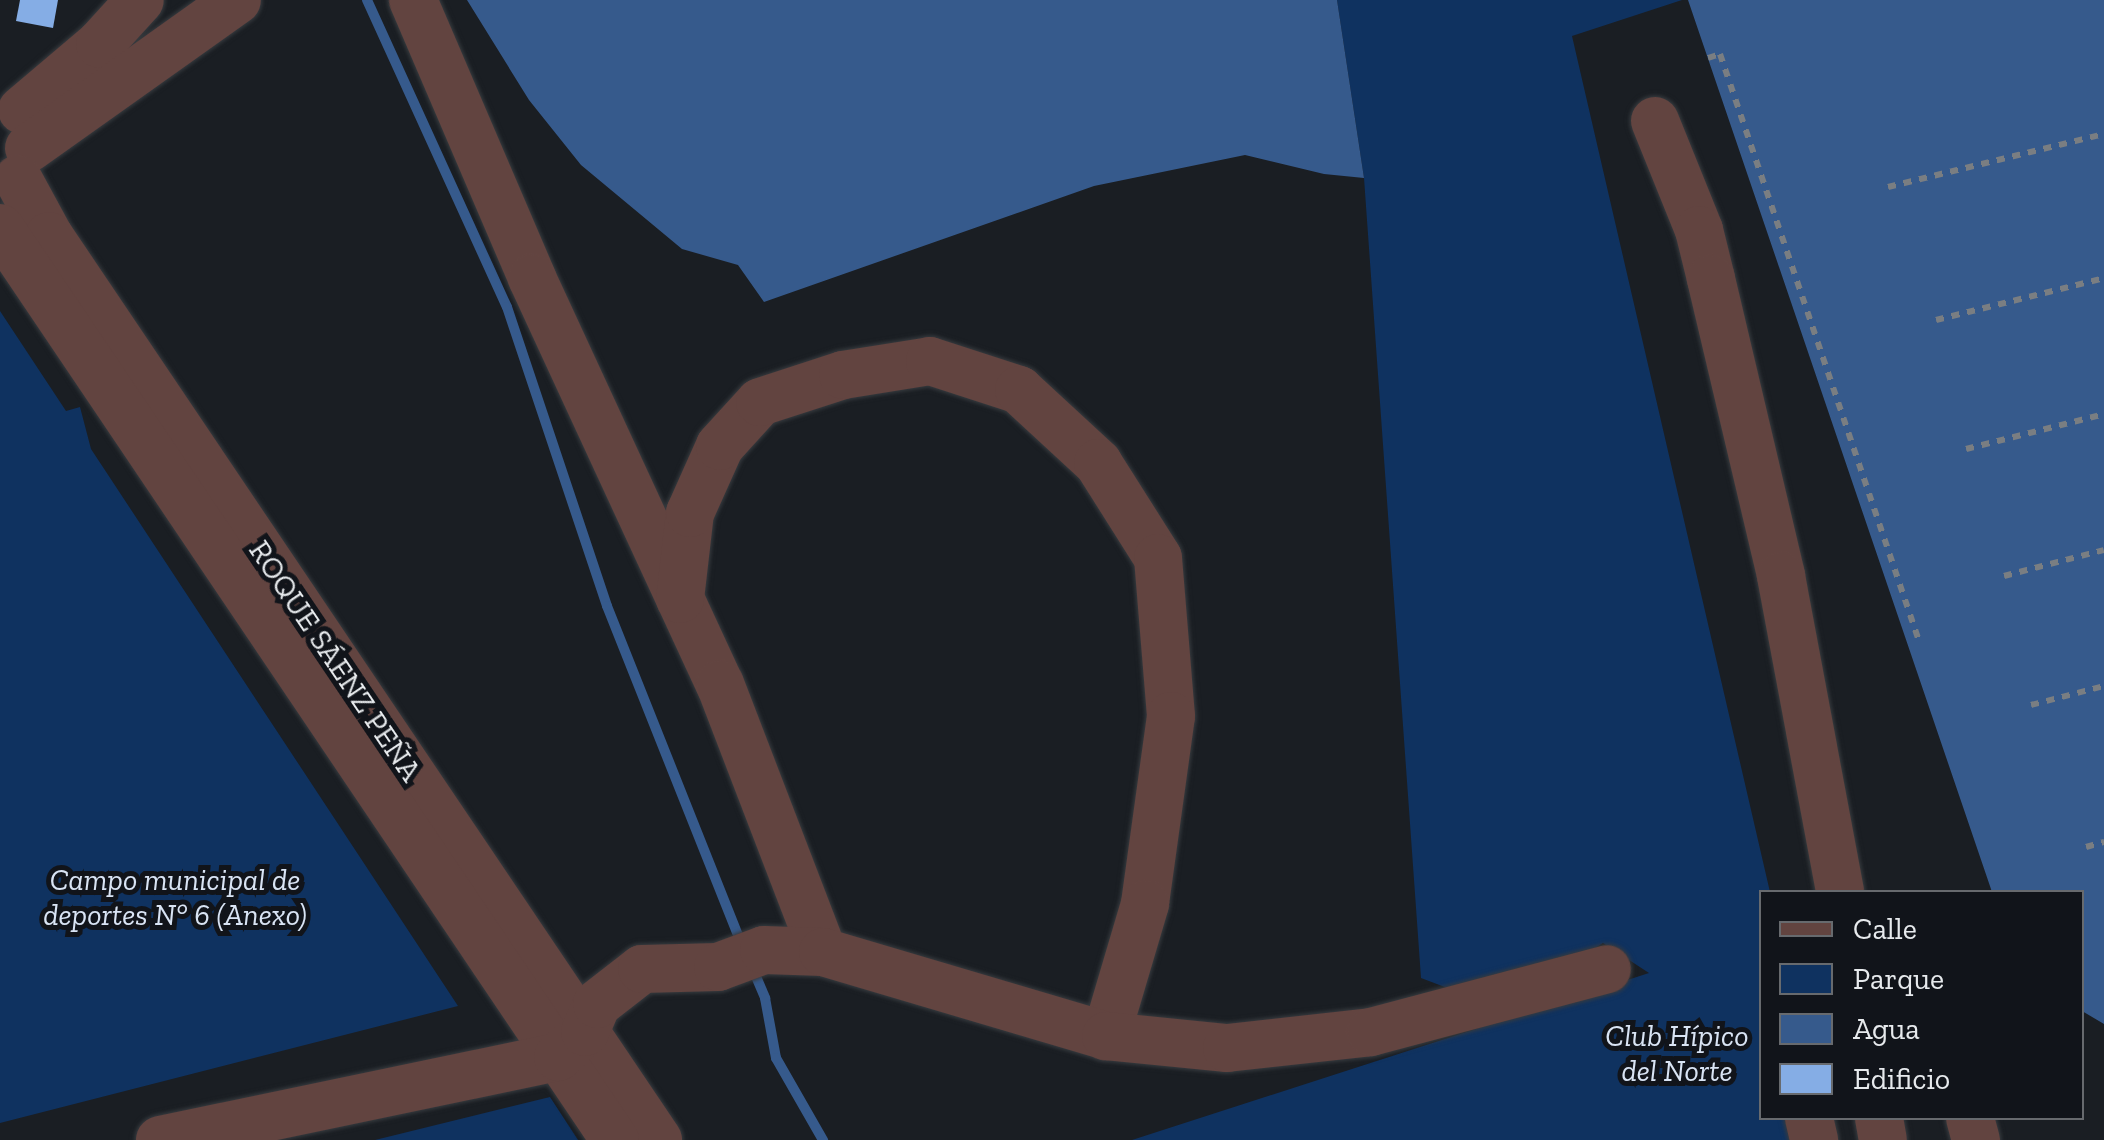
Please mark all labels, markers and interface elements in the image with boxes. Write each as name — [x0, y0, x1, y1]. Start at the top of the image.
street label: ROQUE SÁENZ PEÑA — [241, 534, 429, 788]
park label: Campo municipal de deportes N° 6 (Anexo) — [43, 862, 307, 932]
legend — [1759, 890, 2084, 1120]
text: Calle — [1853, 911, 1917, 947]
text: Parque — [1853, 961, 1944, 997]
text: Agua — [1853, 1011, 1920, 1047]
park label: Club Hípico del Norte — [1605, 1018, 1749, 1088]
text: Edificio — [1853, 1061, 1950, 1097]

